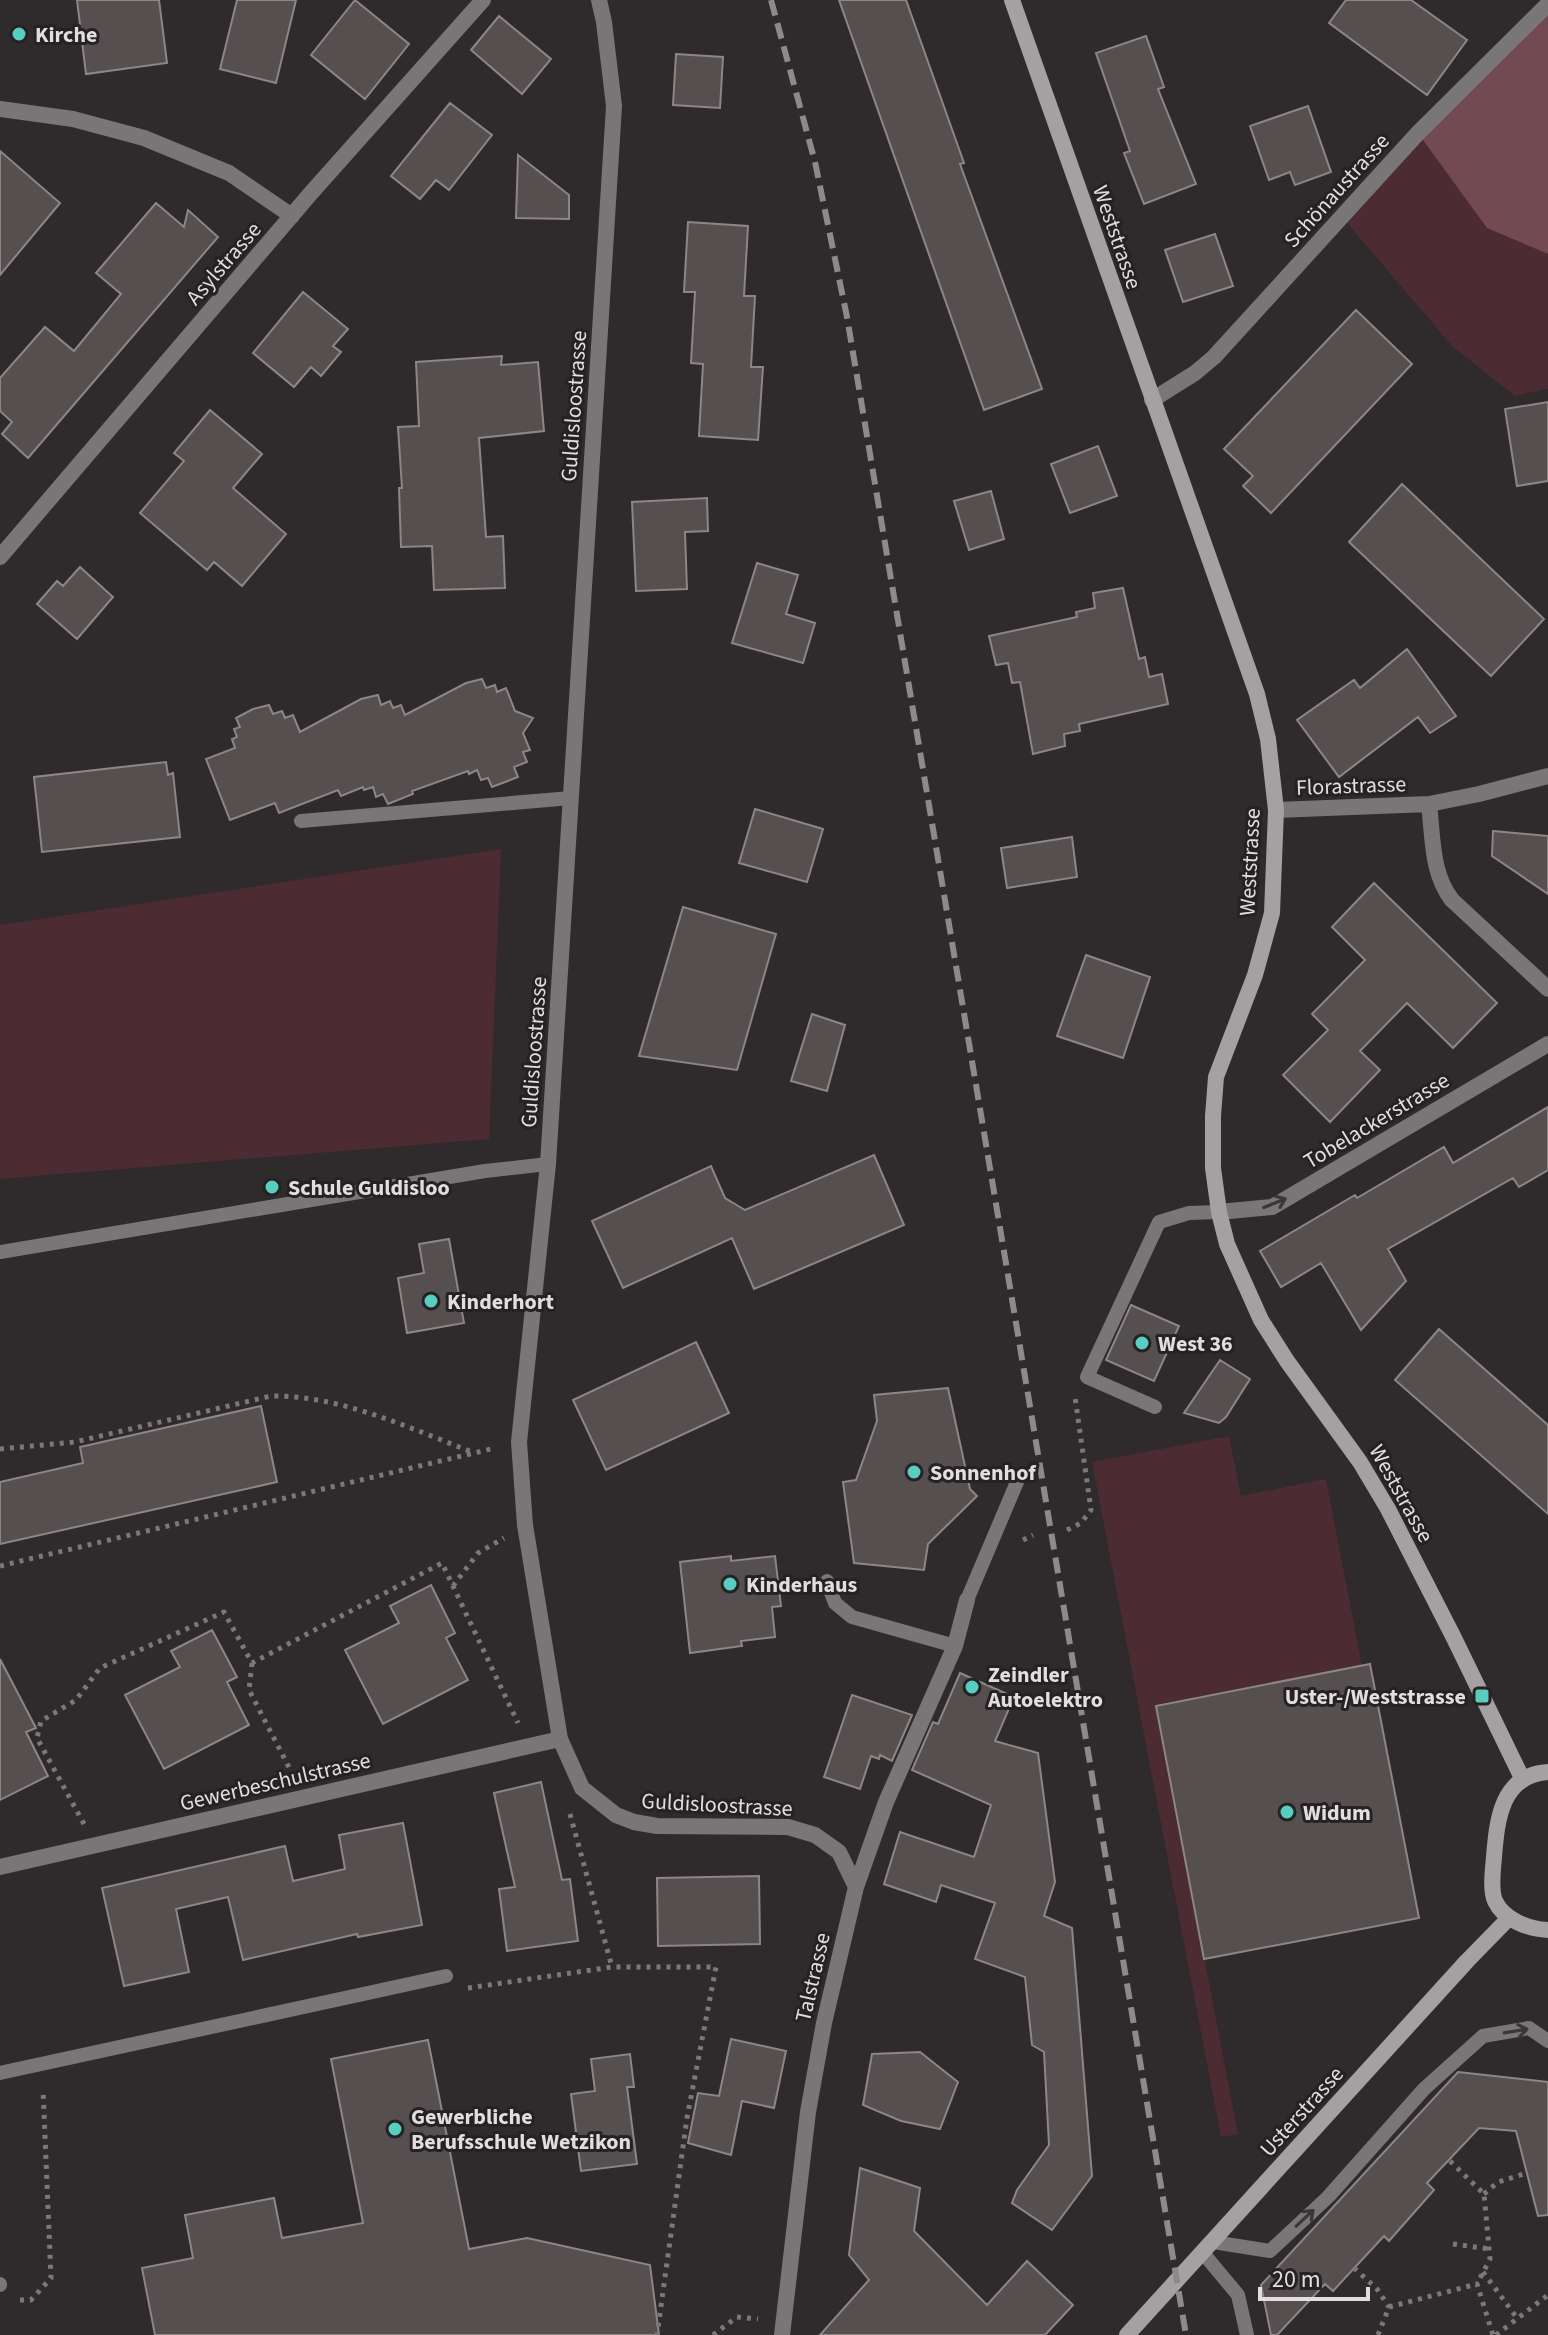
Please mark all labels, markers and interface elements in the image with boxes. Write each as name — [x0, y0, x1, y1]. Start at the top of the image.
place label: Kirche — [35, 19, 97, 51]
marker: Kirche — [10, 25, 28, 43]
street label: Schönaustrasse — [1276, 126, 1397, 255]
street label: Weststrasse — [1084, 181, 1150, 294]
street label: Asylstrasse — [178, 215, 269, 312]
street label: Guldisloostrasse — [553, 329, 595, 483]
street label: Florastrasse — [1295, 768, 1407, 804]
street label: Weststrasse — [1231, 807, 1269, 917]
street label: Guldisloostrasse — [513, 975, 555, 1129]
street label: Tobelackerstrasse — [1298, 1065, 1455, 1177]
place label: Schule Guldisloo — [288, 1172, 450, 1204]
marker: Schule Guldisloo — [263, 1178, 281, 1196]
one-way arrow — [1262, 1195, 1286, 1209]
place label: Kinderhort — [447, 1286, 554, 1318]
marker: Kinderhort — [422, 1292, 440, 1310]
place label: West 36 — [1158, 1328, 1233, 1360]
marker: West 36 — [1133, 1334, 1151, 1352]
street label: Weststrasse — [1361, 1439, 1441, 1549]
place label: Sonnenhof — [930, 1457, 1037, 1489]
marker: Sonnenhof — [905, 1463, 923, 1481]
place label: Kinderhaus — [746, 1569, 858, 1601]
marker: Kinderhaus — [721, 1575, 739, 1593]
place label: Zeindler Autoelektro — [987, 1659, 1103, 1716]
marker: Zeindler Autoelektro — [963, 1678, 981, 1696]
place label: Uster-/Weststrasse — [1285, 1681, 1466, 1713]
marker: Uster-/Weststrasse — [1473, 1687, 1491, 1705]
street label: Gewerbeschulstrasse — [177, 1744, 374, 1819]
street label: Guldisloostrasse — [641, 1785, 793, 1825]
place label: Widum — [1303, 1797, 1371, 1829]
marker: Widum — [1278, 1803, 1296, 1821]
street label: Talstrasse — [787, 1929, 839, 2025]
one-way arrow — [1502, 2023, 1528, 2038]
street label: Usterstrasse — [1252, 2059, 1351, 2164]
place label: Gewerbliche Berufsschule Wetzikon — [411, 2101, 631, 2158]
marker: Gewerbliche Berufsschule Wetzikon — [386, 2120, 404, 2138]
one-way arrow — [1295, 2209, 1314, 2228]
scale bar — [1260, 2251, 1368, 2301]
text: 20 m — [1272, 2262, 1321, 2297]

